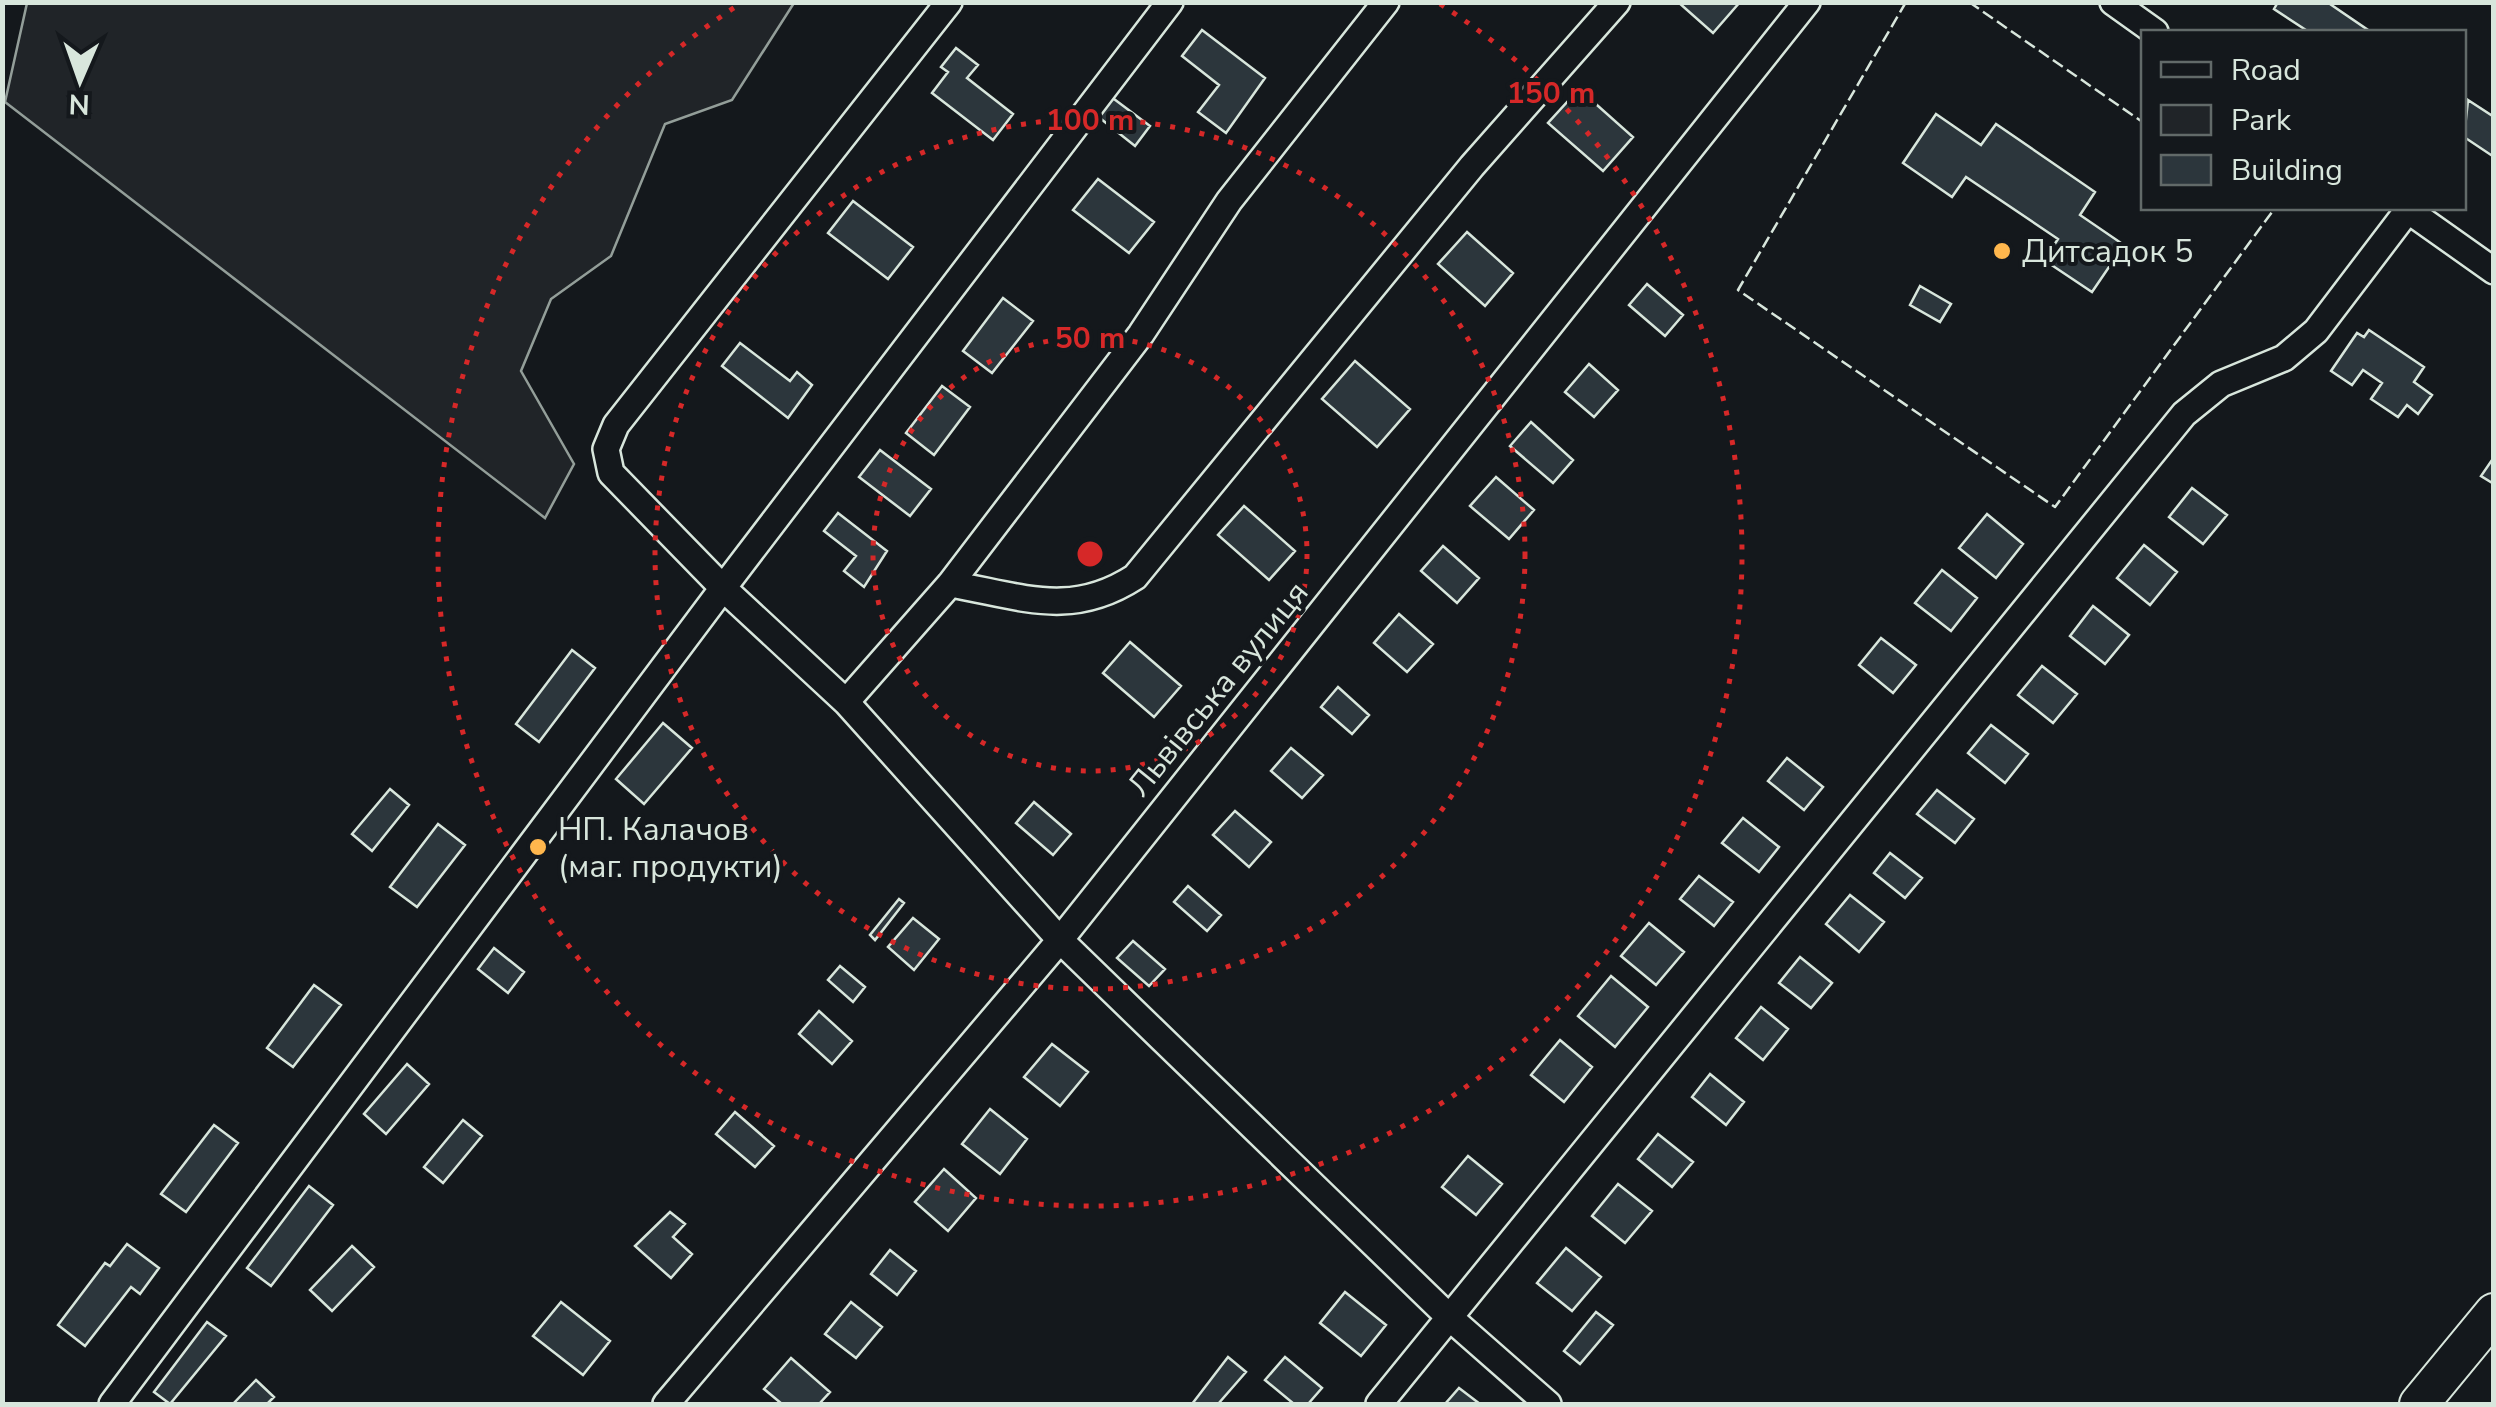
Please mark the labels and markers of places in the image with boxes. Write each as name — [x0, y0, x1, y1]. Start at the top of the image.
place label: Дитсадок 5 — [2022, 230, 2193, 273]
marker: Дитсадок 5 — [1991, 240, 2013, 262]
centre of rings — [1072, 536, 1108, 572]
place label: НП. Калачов (маг. продукти) — [558, 808, 783, 888]
marker: НП. Калачов (маг. продукти) — [527, 836, 549, 858]

